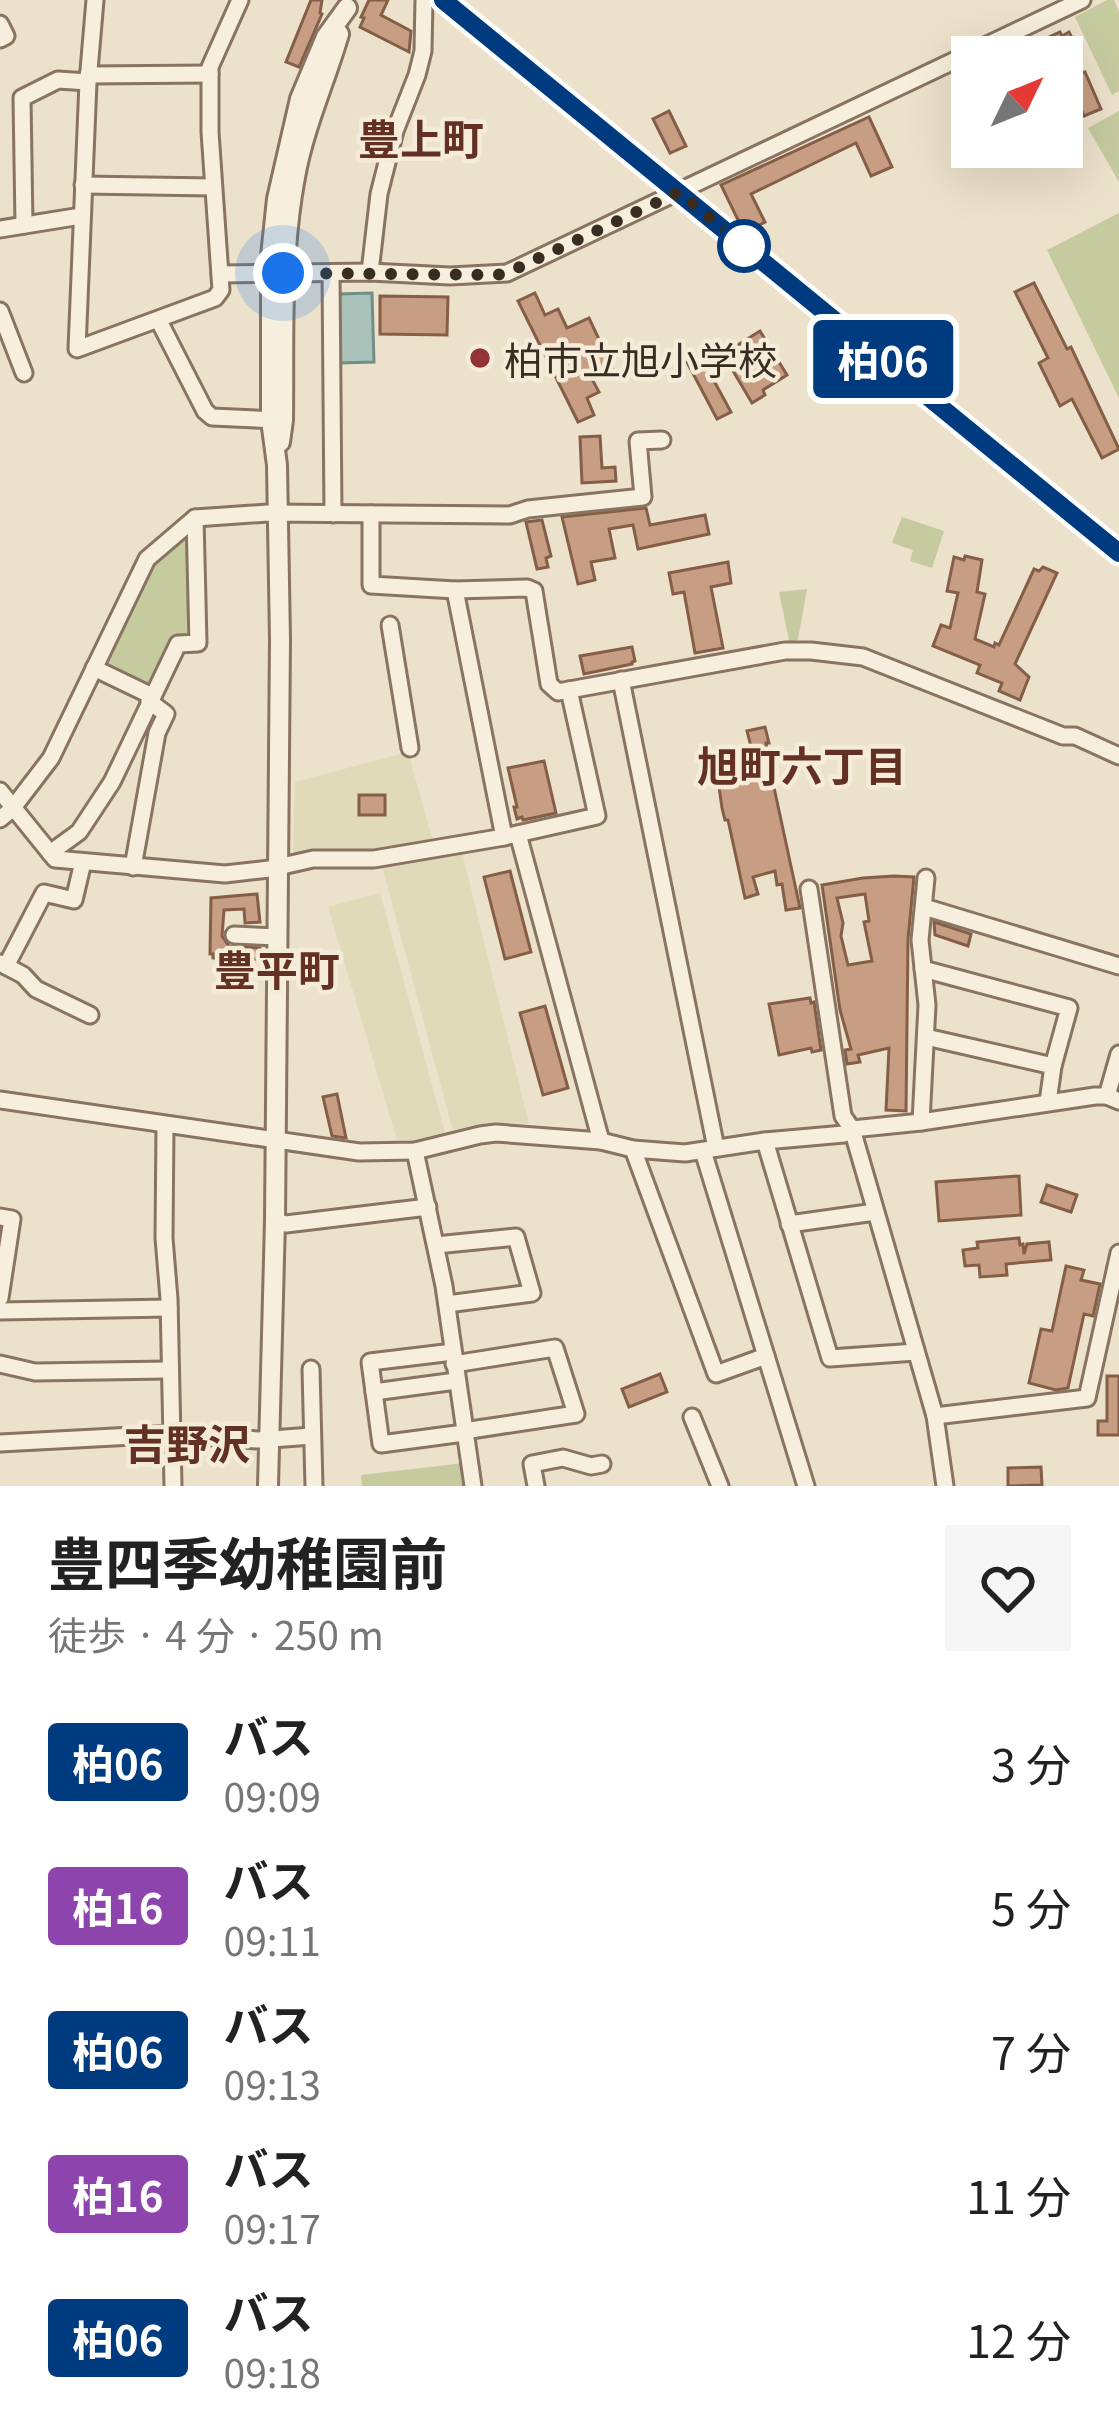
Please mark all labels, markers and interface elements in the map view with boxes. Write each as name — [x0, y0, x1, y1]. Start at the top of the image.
north arrow — [951, 36, 1083, 168]
map controls — [951, 36, 1083, 168]
district label: 豊上町 — [358, 106, 484, 167]
unlabelled marker — [719, 221, 769, 271]
your location — [253, 243, 313, 303]
line badge: 柏06 — [814, 320, 952, 398]
text: 柏06 — [837, 328, 929, 389]
place label: 柏市立旭小学校 — [504, 330, 777, 386]
marker: 柏市立旭小学校 — [467, 345, 493, 371]
district label: 旭町六丁目 — [697, 733, 907, 794]
district label: 豊平町 — [214, 937, 340, 998]
district label: 吉野沢 — [124, 1411, 250, 1472]
text: 豊四季幼稚園前 — [48, 1519, 447, 1601]
button: heart — [945, 1525, 1071, 1651]
text: 徒歩 · 4 分 · 250 m — [48, 1605, 384, 1661]
text: バス — [224, 1702, 314, 1767]
text: 3 分 — [991, 1730, 1071, 1795]
text: 柏06 — [72, 1731, 164, 1792]
text: 09:09 — [224, 1767, 321, 1823]
text: バス — [224, 1846, 314, 1911]
text: 5 分 — [991, 1874, 1071, 1939]
text: 柏16 — [72, 1875, 164, 1936]
text: 09:11 — [224, 1911, 321, 1967]
text: バス — [224, 1990, 314, 2055]
text: 7 分 — [991, 2018, 1071, 2083]
text: 柏06 — [72, 2019, 164, 2080]
text: 09:13 — [224, 2055, 321, 2111]
text: バス — [224, 2134, 314, 2199]
text: 11 分 — [966, 2162, 1071, 2227]
text: 柏16 — [72, 2163, 164, 2224]
text: 09:17 — [224, 2199, 321, 2255]
text: バス — [224, 2278, 314, 2343]
text: 12 分 — [966, 2306, 1071, 2371]
text: 柏06 — [72, 2307, 164, 2368]
text: 09:18 — [224, 2343, 321, 2399]

